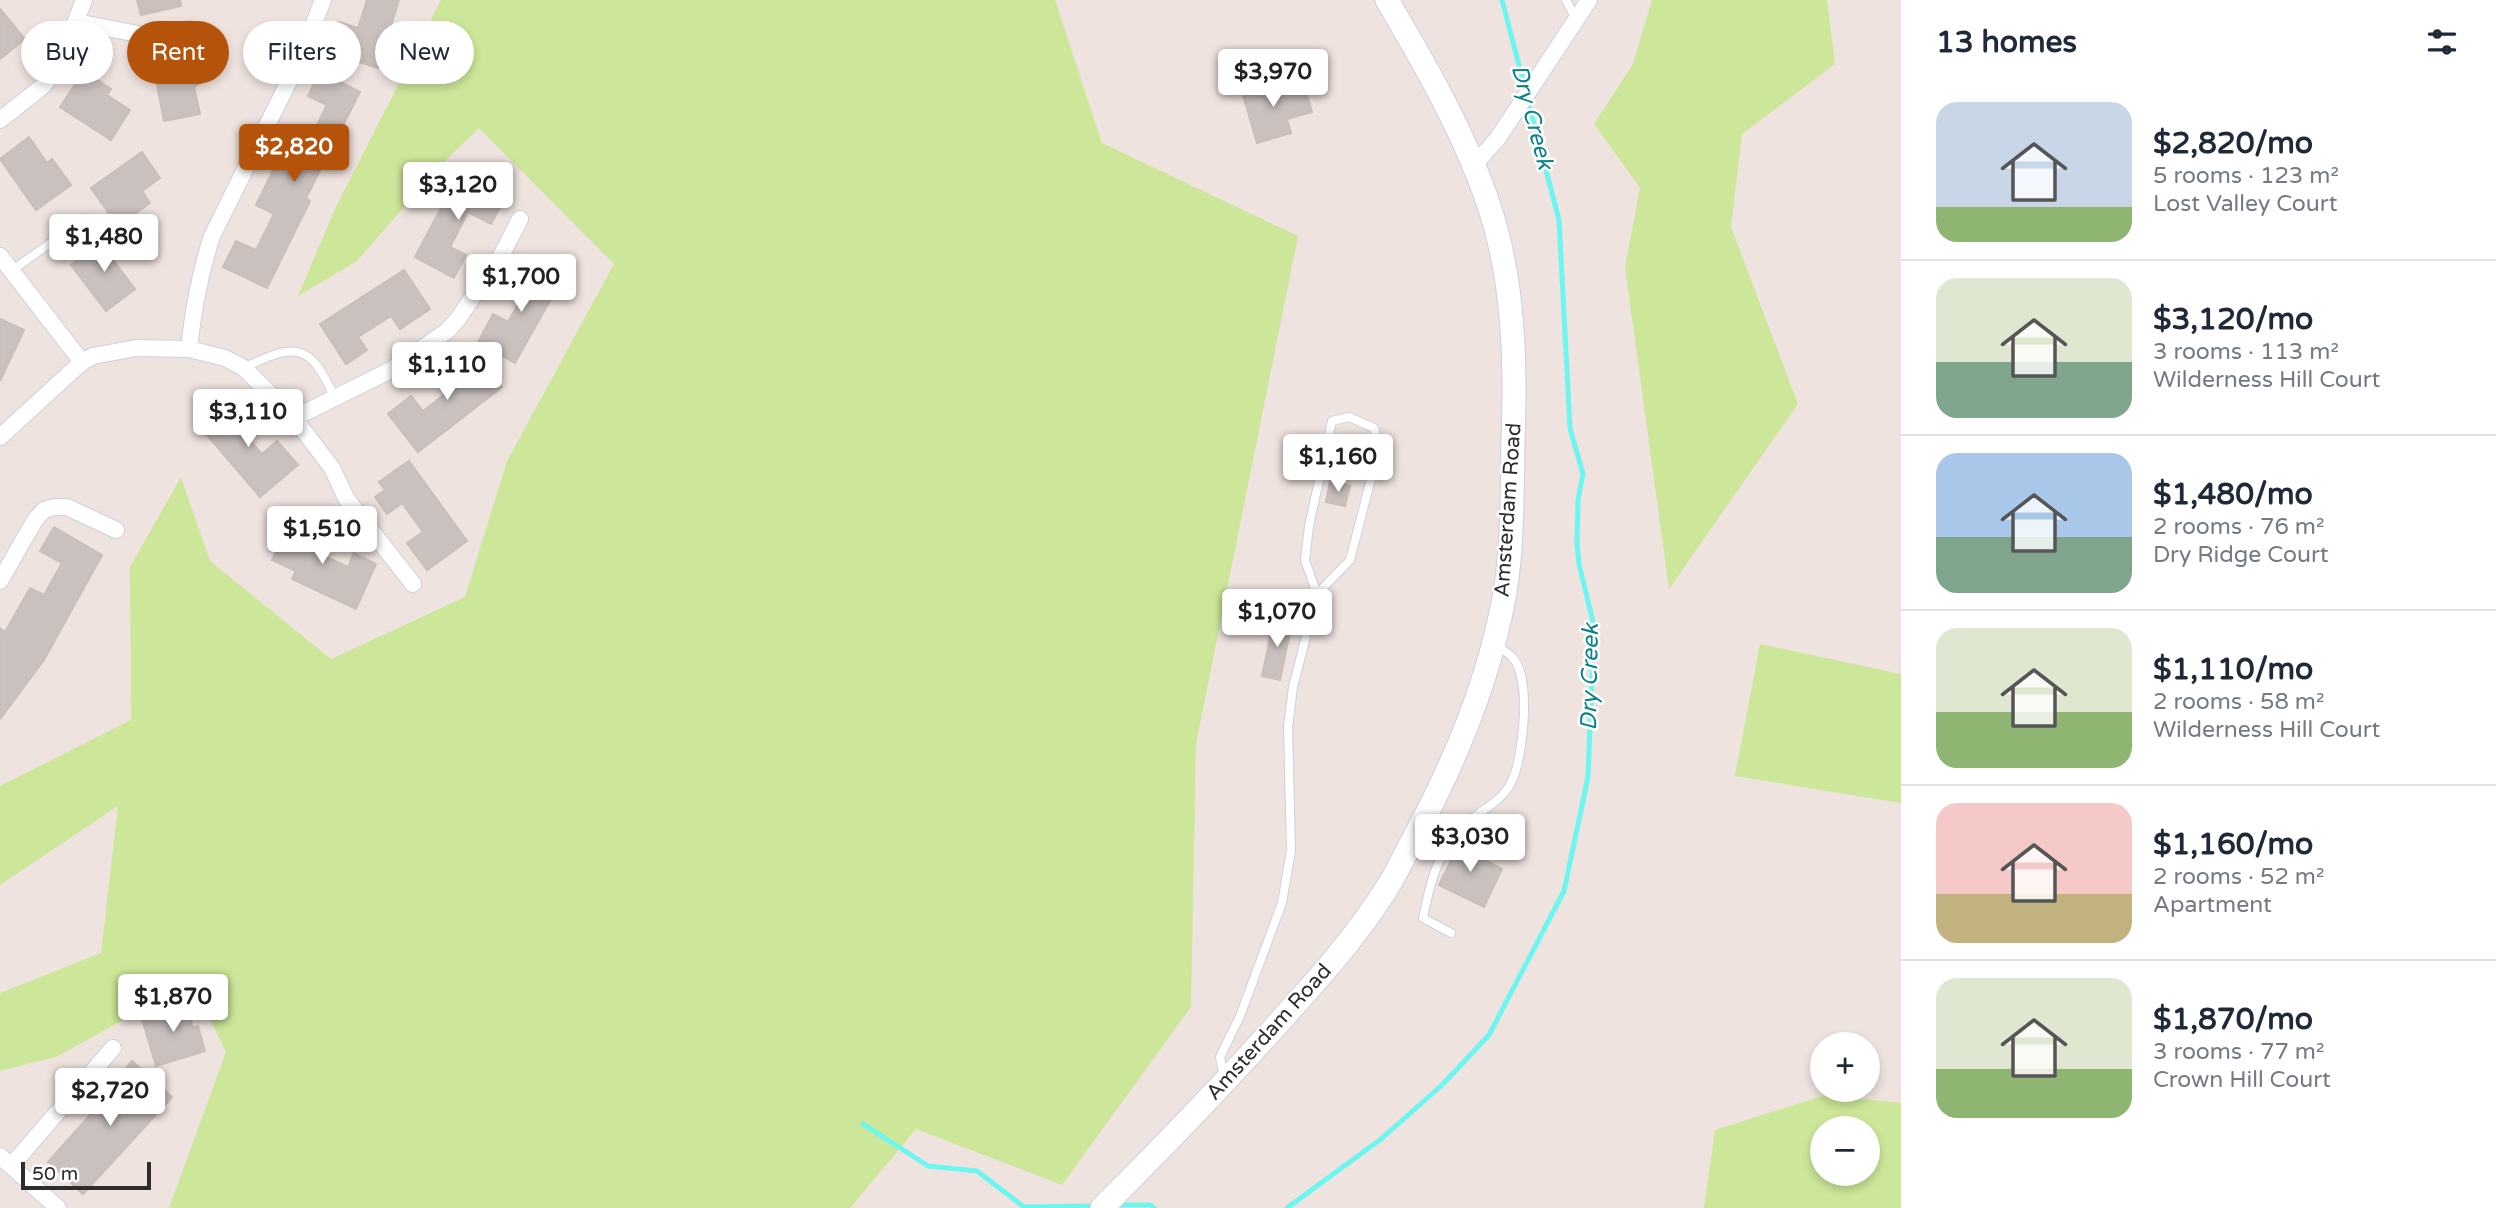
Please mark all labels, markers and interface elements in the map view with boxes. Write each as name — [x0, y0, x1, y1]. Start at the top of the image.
chip: Buy — [21, 21, 113, 84]
chip: Rent — [127, 21, 229, 84]
chip: Filters — [243, 21, 361, 84]
chip: New — [375, 21, 474, 84]
icon: filters — [2423, 23, 2461, 61]
text: 13 homes — [1936, 24, 2077, 61]
pin: $3,970 — [1216, 50, 1330, 109]
text: $3,970 — [1234, 58, 1312, 86]
water label: Dry Creek — [1505, 62, 1560, 174]
pin: $2,820 — [237, 124, 351, 184]
text: $2,820/mo — [2153, 125, 2313, 162]
icon: home — [1992, 130, 2076, 214]
text: $2,820 — [255, 133, 333, 161]
pin: $3,120 — [401, 162, 515, 222]
text: 5 rooms · 123 m² — [2153, 162, 2339, 190]
text: $3,120 — [419, 171, 497, 199]
text: Lost Valley Court — [2153, 190, 2337, 218]
pin: $1,480 — [47, 215, 161, 274]
text: $1,480 — [65, 223, 143, 251]
pin: $1,700 — [464, 254, 578, 314]
text: $1,700 — [482, 263, 560, 291]
text: $3,120/mo — [2153, 301, 2313, 338]
icon: home — [1992, 306, 2076, 390]
text: 3 rooms · 113 m² — [2153, 338, 2339, 366]
pin: $1,110 — [390, 342, 504, 402]
text: $1,110 — [408, 351, 486, 379]
text: Wilderness Hill Court — [2153, 366, 2380, 394]
pin: $3,110 — [191, 390, 305, 449]
text: $3,110 — [209, 398, 287, 426]
street label: Amsterdam Road — [1489, 422, 1527, 598]
pin: $1,160 — [1281, 434, 1395, 494]
text: $1,160 — [1299, 443, 1377, 471]
text: $1,480/mo — [2153, 476, 2313, 513]
icon: home — [1992, 481, 2076, 565]
pin: $1,510 — [265, 506, 379, 566]
text: 2 rooms · 76 m² — [2153, 513, 2324, 541]
text: $1,510 — [283, 515, 361, 543]
text: Dry Ridge Court — [2153, 541, 2329, 569]
pin: $1,070 — [1220, 590, 1334, 649]
text: $1,070 — [1238, 598, 1316, 626]
water label: Dry Creek — [1575, 622, 1605, 731]
text: $1,110/mo — [2153, 651, 2313, 688]
icon: home — [1992, 656, 2076, 740]
text: 2 rooms · 58 m² — [2153, 688, 2324, 716]
text: Wilderness Hill Court — [2153, 716, 2380, 744]
pin: $3,030 — [1413, 814, 1527, 874]
text: $3,030 — [1431, 823, 1509, 851]
text: $1,160/mo — [2153, 826, 2313, 863]
icon: home — [1992, 831, 2076, 915]
text: 2 rooms · 52 m² — [2153, 863, 2324, 891]
text: Apartment — [2153, 891, 2272, 919]
street label: Amsterdam Road — [1201, 959, 1337, 1105]
pin: $1,870 — [116, 974, 230, 1034]
text: $1,870 — [134, 983, 212, 1011]
text: $1,870/mo — [2153, 1001, 2313, 1038]
icon: home — [1992, 1006, 2076, 1090]
map controls — [1810, 1032, 1880, 1186]
button: + — [1810, 1032, 1880, 1102]
text: 3 rooms · 77 m² — [2153, 1038, 2324, 1066]
text: Crown Hill Court — [2153, 1066, 2331, 1094]
pin: $2,720 — [53, 1068, 167, 1128]
text: $2,720 — [71, 1077, 149, 1105]
button: − — [1810, 1116, 1880, 1186]
scale bar — [21, 1159, 150, 1191]
text: 50 m — [32, 1163, 78, 1185]

